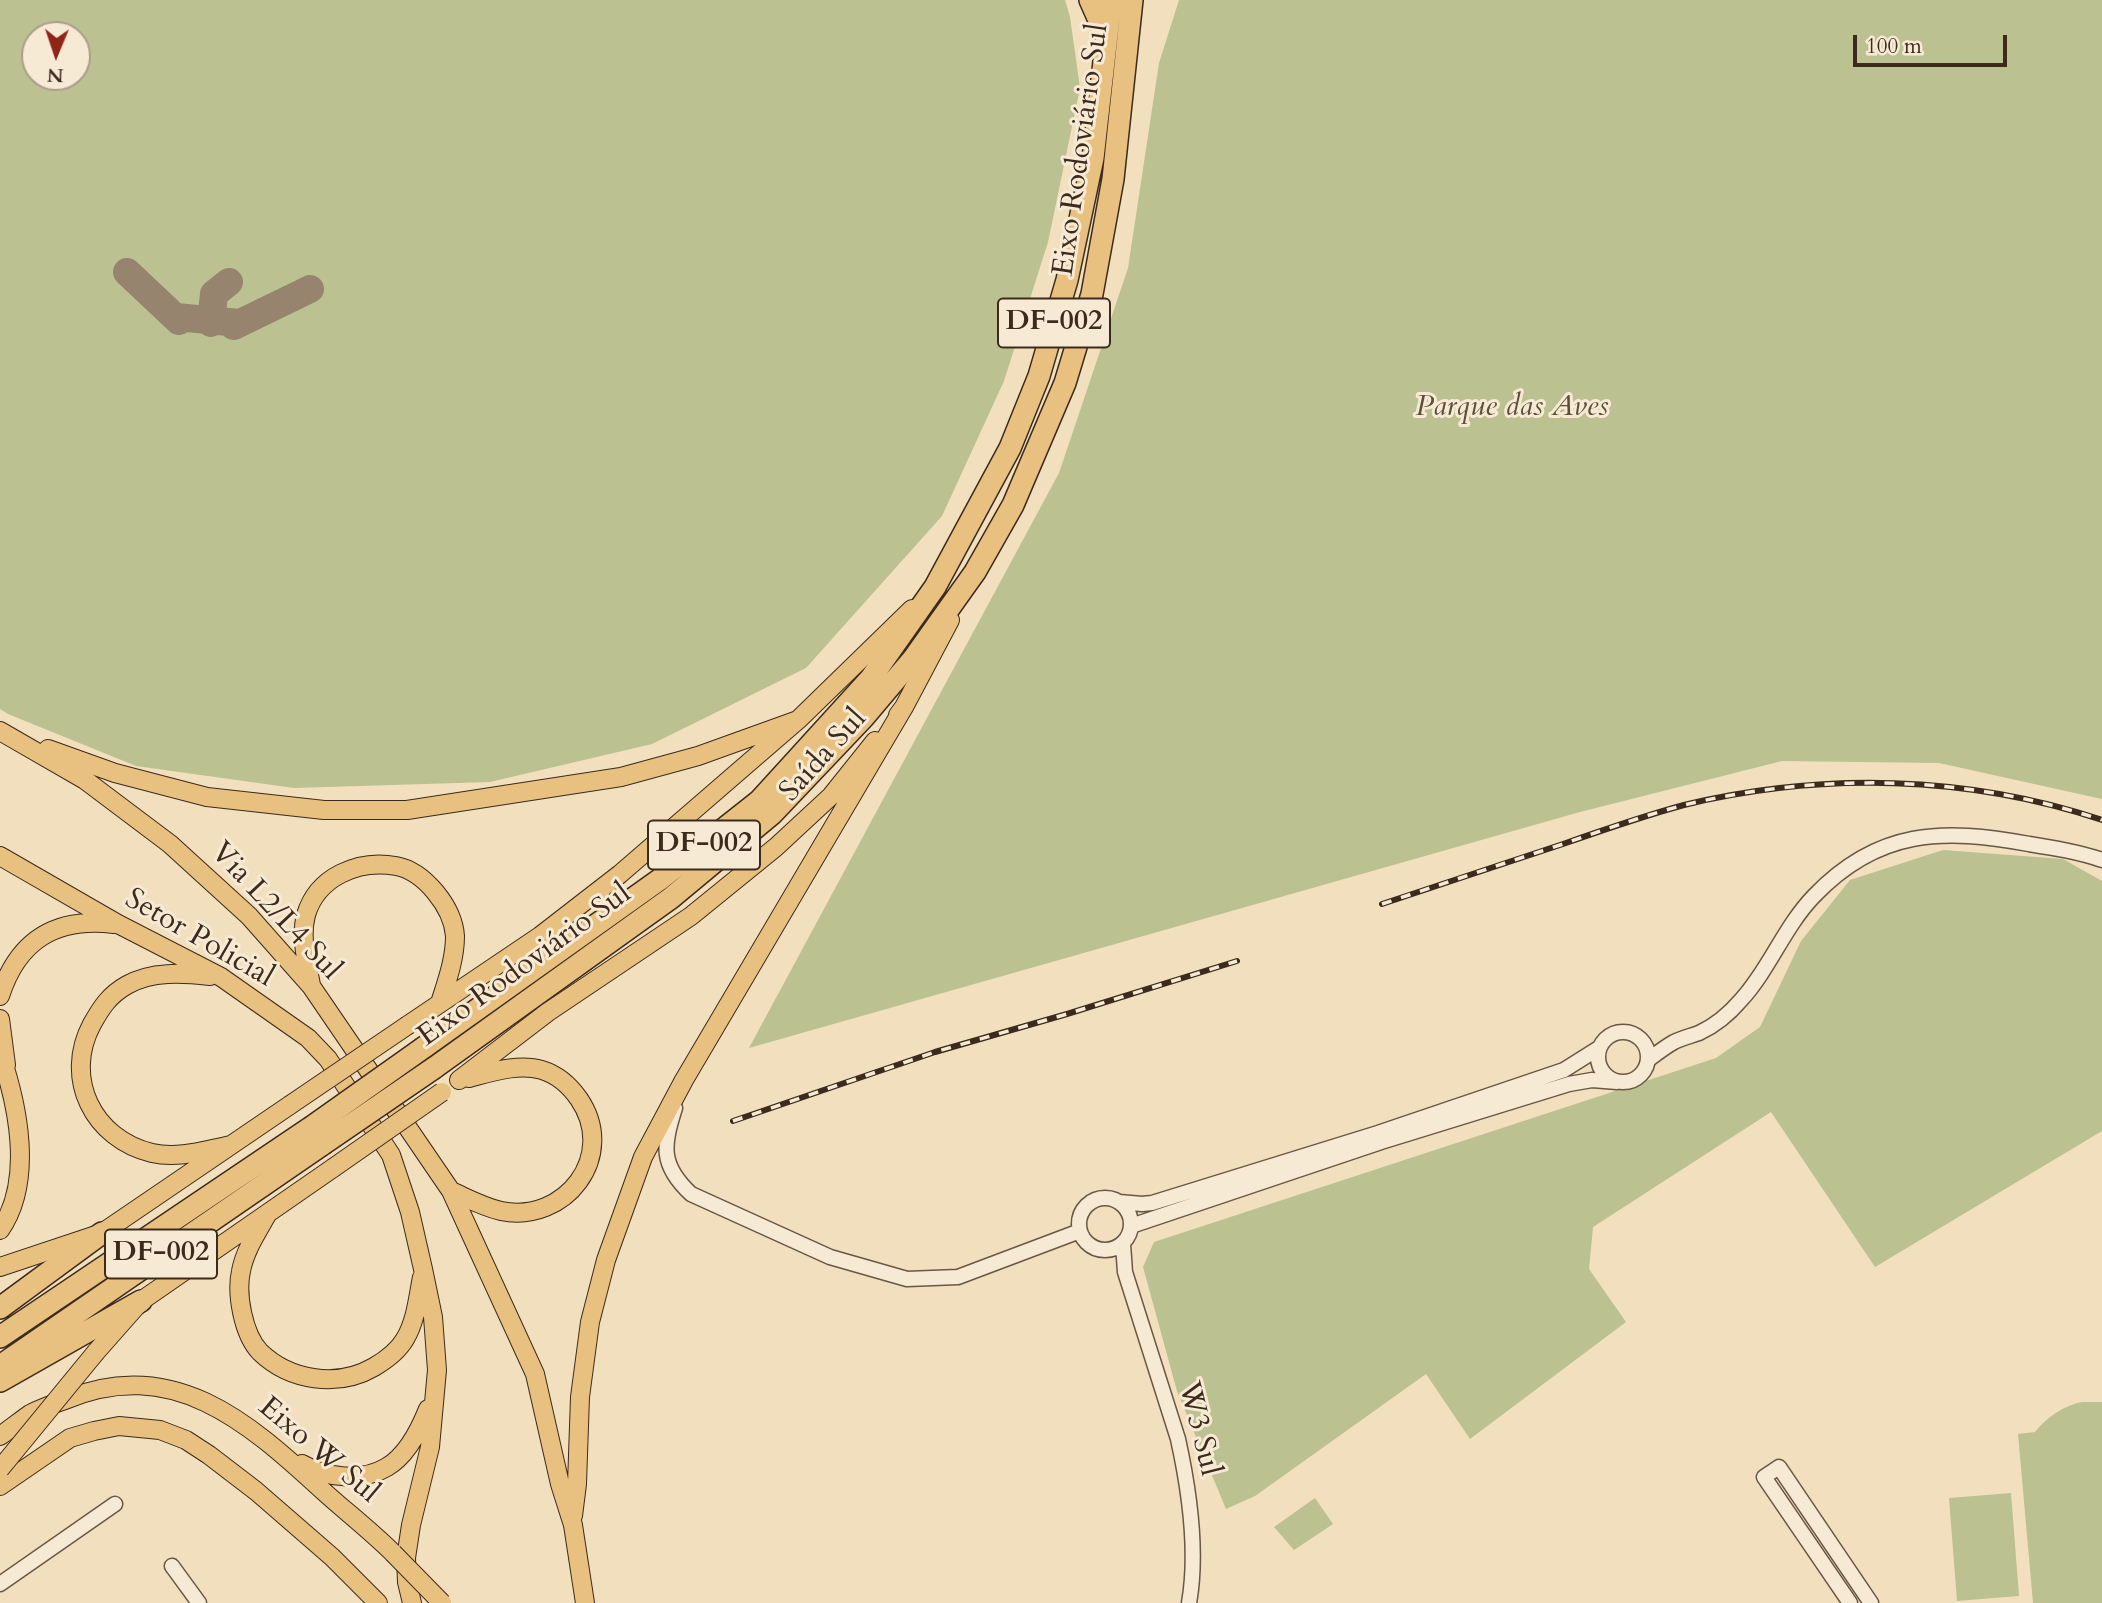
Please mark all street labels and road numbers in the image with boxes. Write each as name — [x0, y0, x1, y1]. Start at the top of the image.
street label: Eixo Rodoviário Sul — [1046, 21, 1118, 279]
road number: DF-002 — [998, 298, 1110, 348]
street label: Saída Sul — [773, 702, 875, 810]
road number: DF-002 — [648, 820, 760, 870]
street label: Via L2/L4 Sul — [202, 836, 348, 988]
street label: Eixo Rodoviário Sul — [411, 877, 639, 1055]
street label: Setor Policial — [118, 882, 280, 996]
road number: DF-002 — [105, 1230, 217, 1278]
street label: W3 Sul — [1169, 1378, 1227, 1480]
street label: Eixo W Sul — [250, 1390, 386, 1512]

